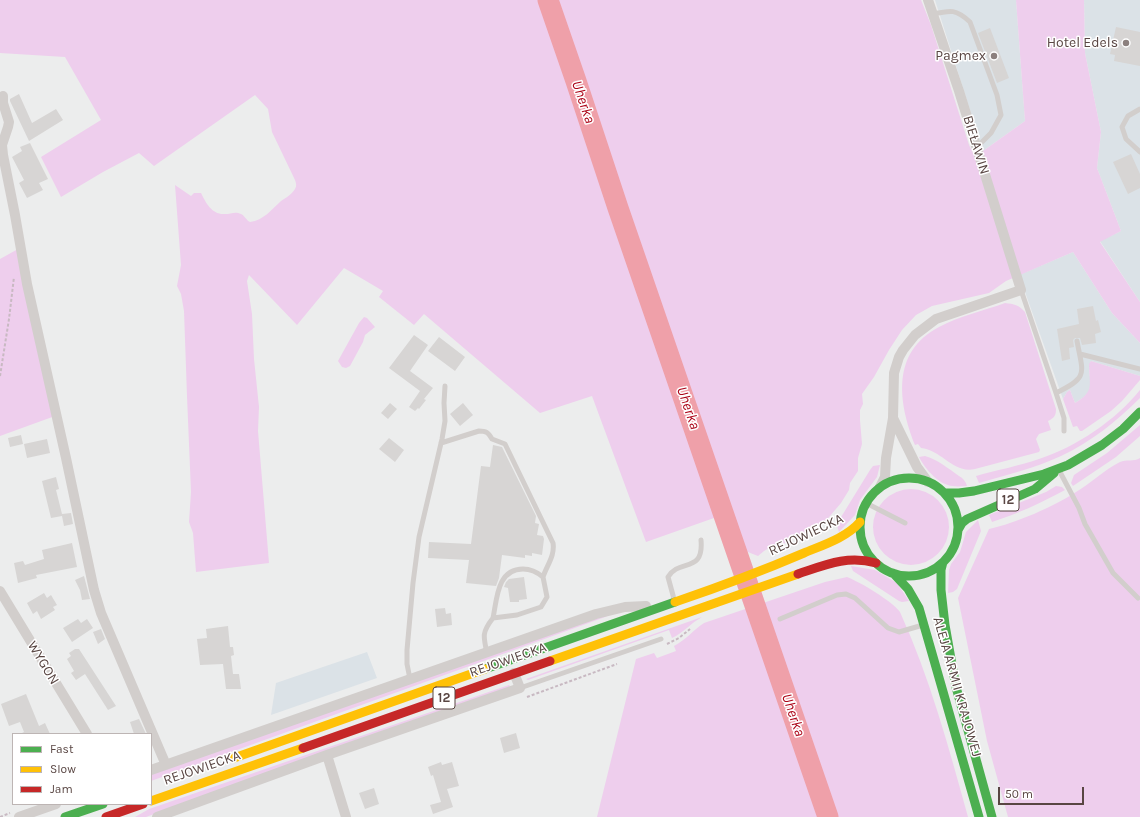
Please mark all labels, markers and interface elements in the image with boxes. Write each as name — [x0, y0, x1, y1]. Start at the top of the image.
place label: Hotel Edels — [1047, 35, 1118, 51]
marker: Hotel Edels — [1121, 38, 1131, 48]
place label: Pagmex — [935, 48, 986, 64]
marker: Pagmex — [989, 51, 999, 61]
water label: Uherka — [567, 78, 599, 126]
street label: BIEŁAWIN — [959, 114, 993, 176]
water label: Uherka — [672, 384, 704, 432]
road number: 12 — [997, 489, 1019, 511]
street label: REJOWIECKA — [766, 510, 846, 560]
street label: ALEJA ARMII KRAJOWEJ — [929, 615, 985, 759]
street label: WYGON — [23, 638, 63, 688]
street label: REJOWIECKA — [467, 639, 549, 681]
road number: 12 — [433, 687, 455, 709]
water label: Uherka — [777, 691, 809, 739]
legend — [12, 733, 152, 805]
text: Fast — [50, 742, 73, 756]
street label: REJOWIECKA — [161, 747, 243, 789]
text: Slow — [50, 762, 76, 776]
scale bar — [1000, 779, 1086, 805]
text: Jam — [50, 782, 73, 796]
text: 50 m — [1005, 787, 1033, 801]

